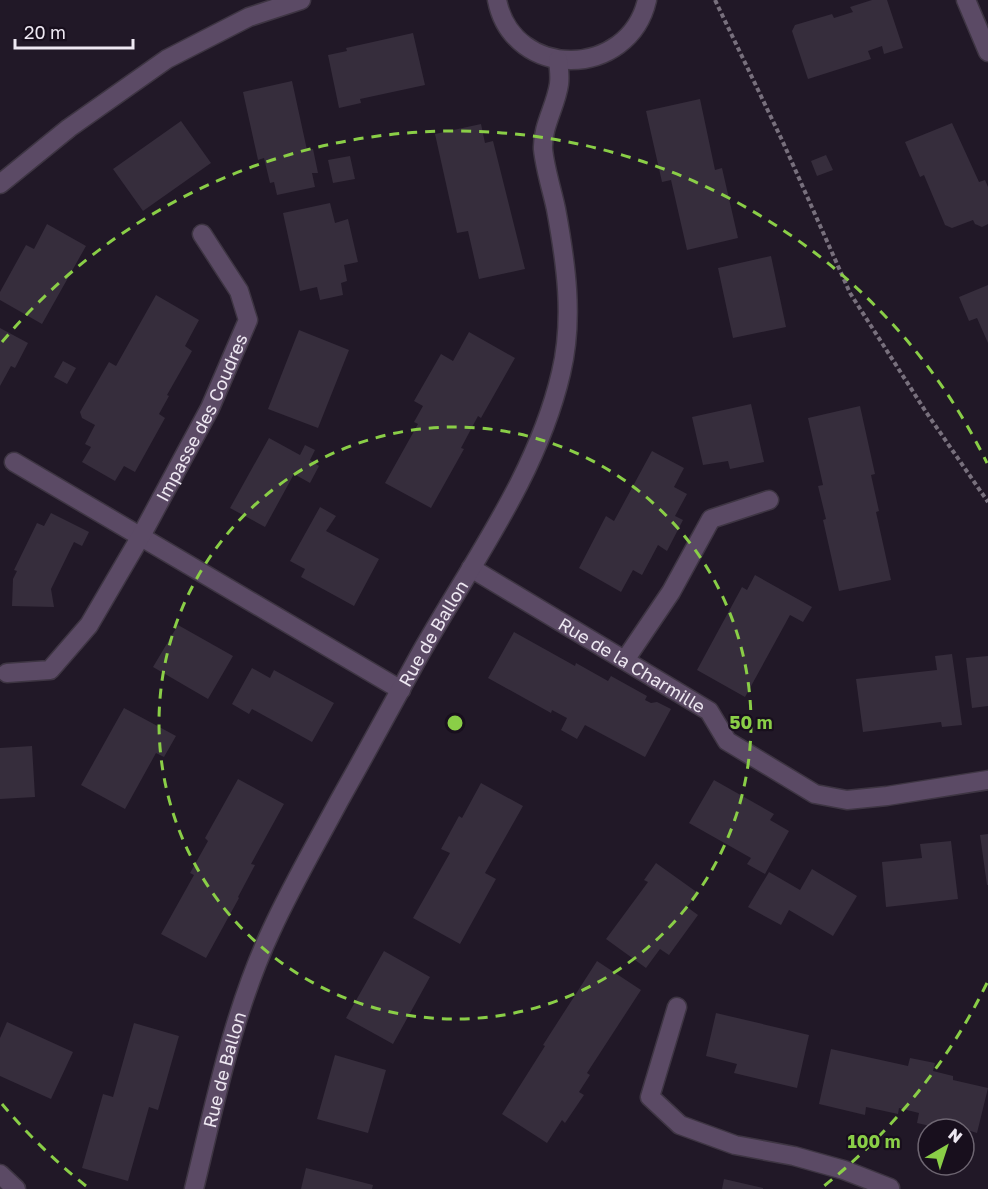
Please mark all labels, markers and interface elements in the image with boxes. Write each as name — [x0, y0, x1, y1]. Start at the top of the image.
scale bar — [15, 12, 134, 50]
text: 20 m — [24, 21, 66, 43]
street label: Impasse des Coudres — [151, 330, 252, 505]
street label: Rue de Ballon — [394, 576, 473, 690]
street label: Rue de la Charmille — [555, 612, 710, 717]
text: 50 m — [730, 711, 772, 733]
centre of rings — [445, 713, 465, 733]
street label: Rue de Ballon — [198, 1009, 250, 1130]
north arrow — [916, 1117, 976, 1177]
text: N — [944, 1124, 966, 1147]
text: 100 m — [848, 1130, 900, 1152]

